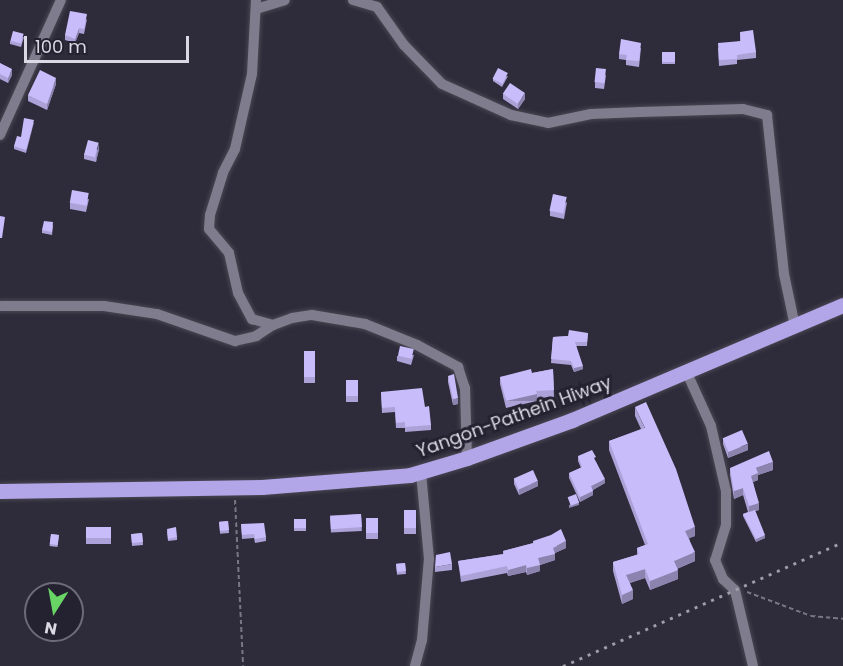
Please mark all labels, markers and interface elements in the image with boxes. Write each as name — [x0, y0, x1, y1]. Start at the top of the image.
scale bar — [27, 24, 192, 62]
text: 100 m — [35, 34, 87, 59]
street label: Yangon-Pathein Hiway — [414, 372, 614, 462]
north arrow — [24, 582, 84, 642]
text: N — [43, 616, 59, 641]

